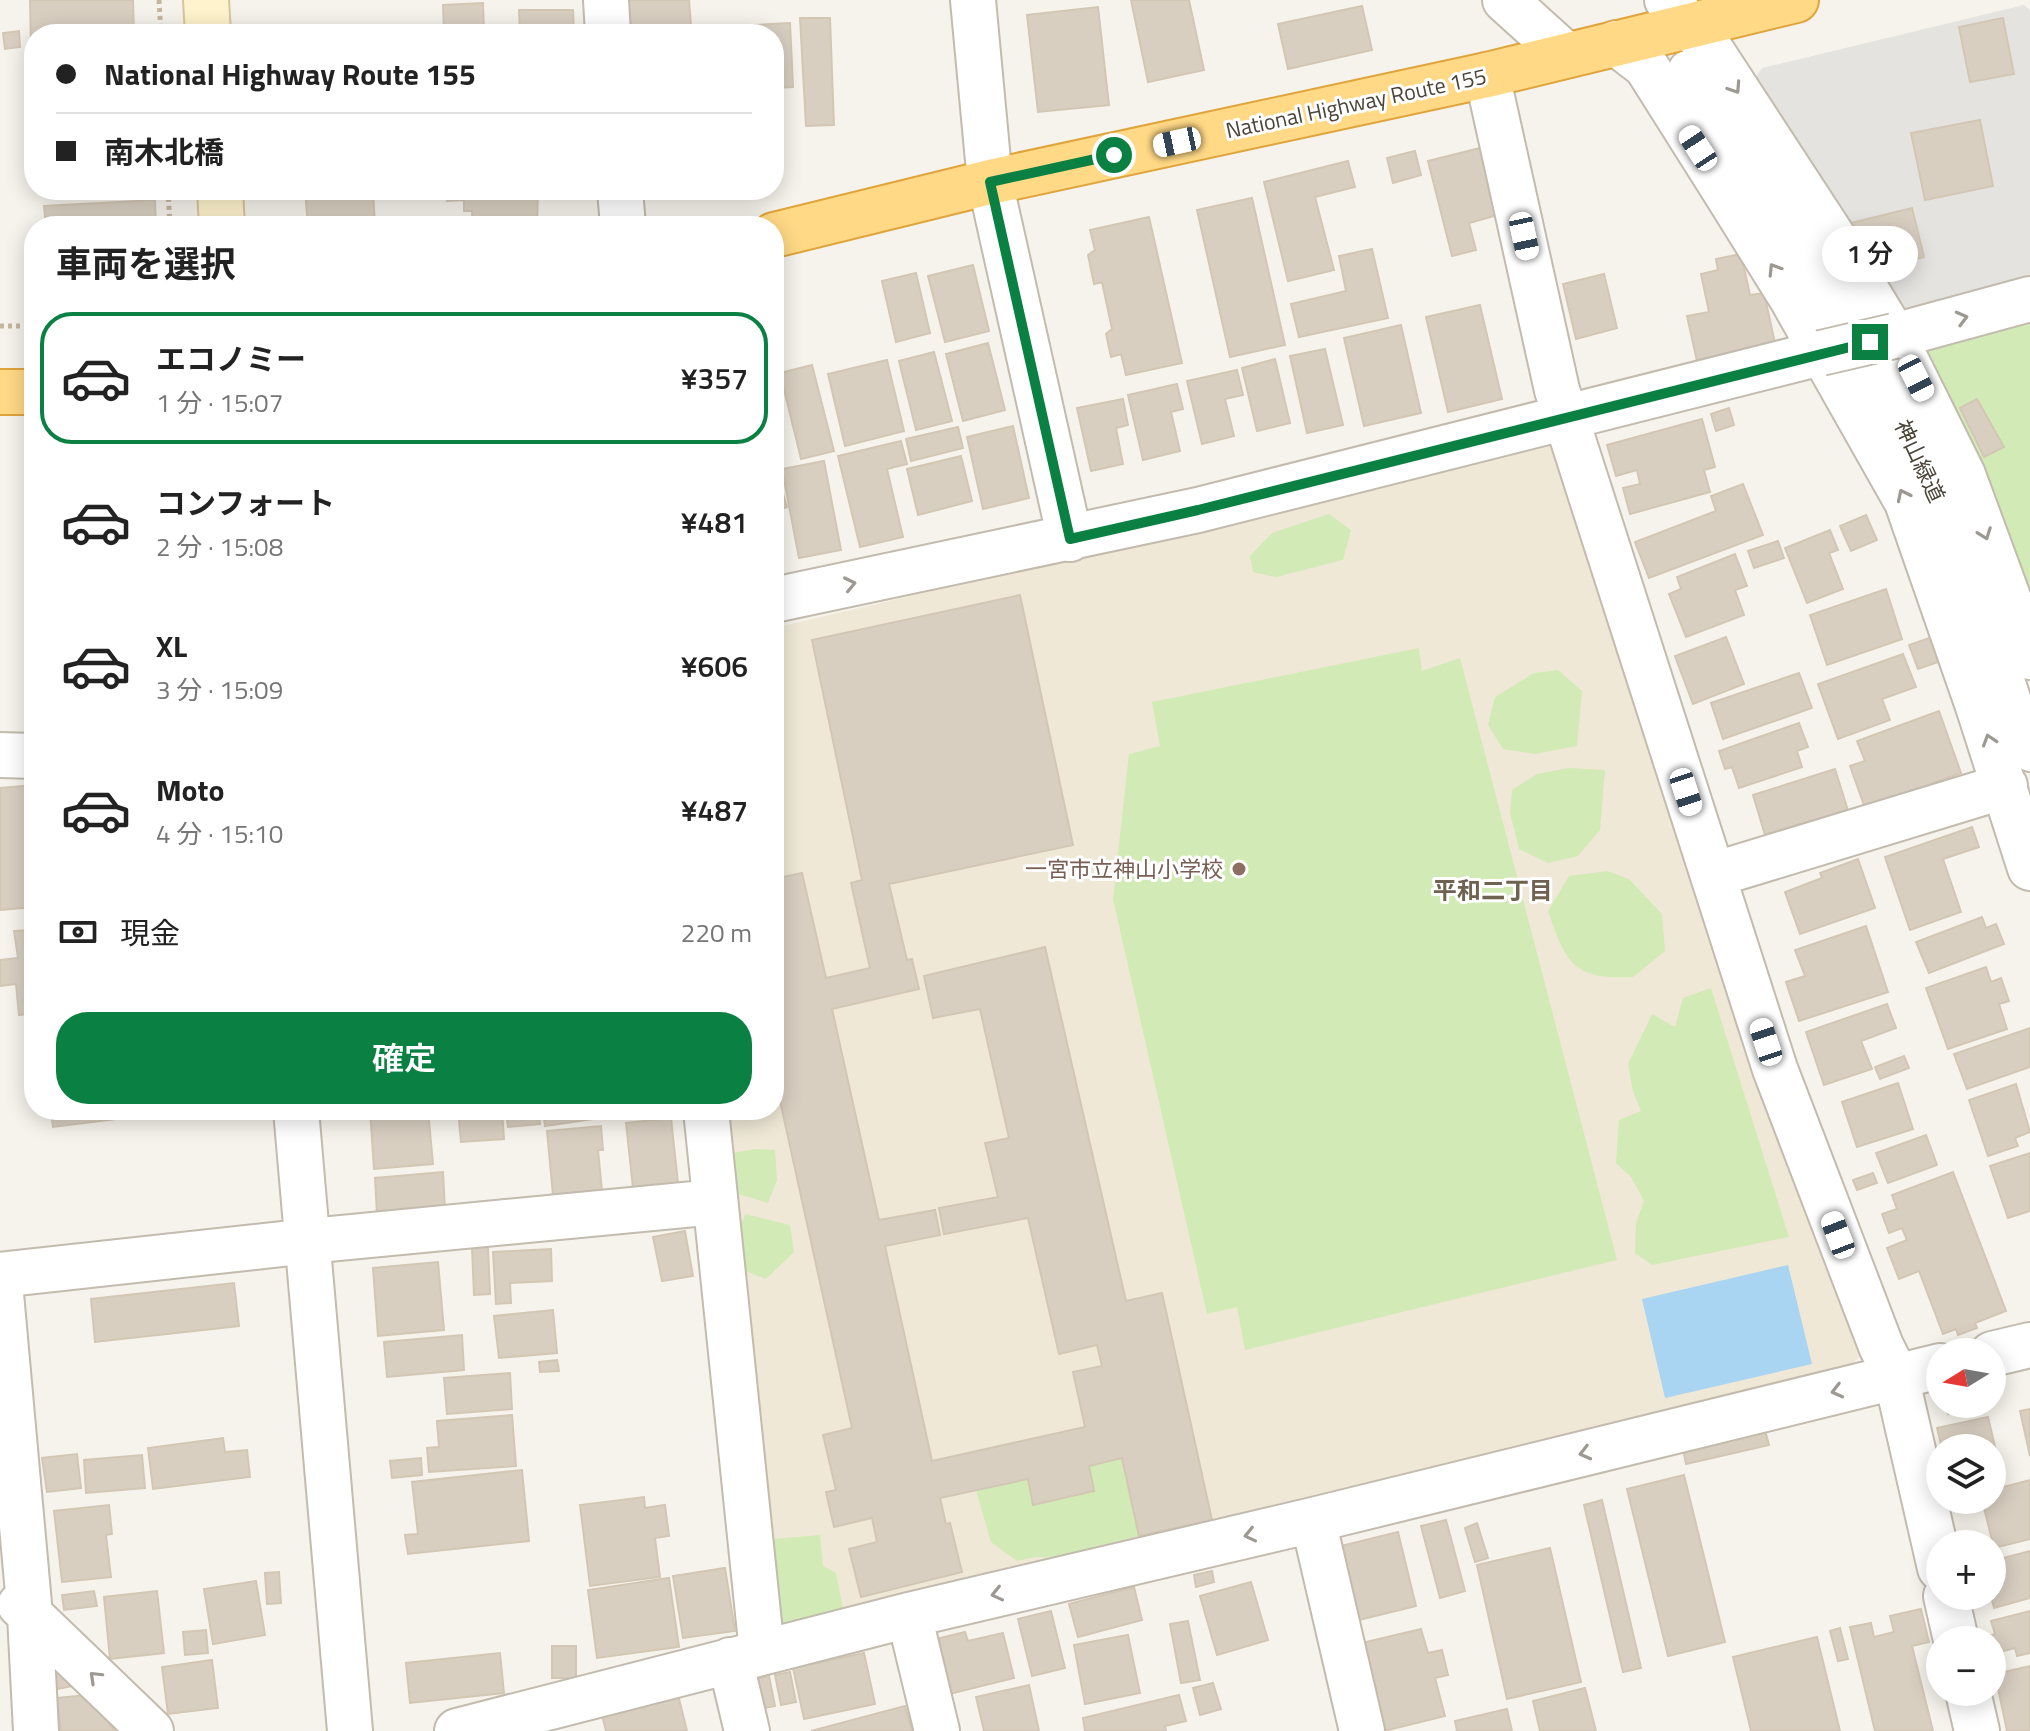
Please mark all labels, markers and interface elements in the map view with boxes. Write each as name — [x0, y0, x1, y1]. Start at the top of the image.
text: National Highway Route 155 — [104, 51, 476, 97]
street label: National Highway Route 155 — [1222, 59, 1490, 147]
one-way arrow — [1725, 80, 1740, 94]
car — [1675, 121, 1721, 175]
car — [1151, 125, 1203, 159]
text: 南木北橋 — [104, 129, 224, 175]
route start — [1096, 137, 1132, 173]
car — [1507, 210, 1541, 262]
callout: 1 分 — [1822, 226, 1918, 282]
text: 1 分 — [1847, 234, 1893, 273]
text: 車両を選択 — [56, 236, 236, 291]
one-way arrow — [1768, 264, 1783, 278]
one-way arrow — [1954, 310, 1968, 327]
route end — [1852, 324, 1888, 360]
text: エコノミー — [156, 336, 306, 382]
icon: car — [60, 342, 132, 414]
car — [1894, 351, 1938, 405]
text: ¥357 — [681, 355, 748, 401]
text: 1 分 · 15:07 — [156, 383, 283, 422]
street label: 神山緑道 — [1886, 414, 1954, 508]
text: コンフォート — [156, 480, 335, 526]
icon: car — [60, 486, 132, 558]
one-way arrow — [1897, 489, 1912, 504]
text: ¥481 — [681, 499, 748, 545]
one-way arrow — [1975, 526, 1991, 540]
text: 2 分 · 15:08 — [156, 527, 283, 566]
one-way arrow — [843, 576, 857, 593]
text: XL — [156, 623, 187, 669]
icon: car — [60, 630, 132, 702]
text: ¥606 — [681, 643, 748, 689]
text: 3 分 · 15:09 — [156, 670, 283, 709]
one-way arrow — [1983, 734, 1999, 748]
car — [1667, 765, 1705, 819]
text: Moto — [156, 767, 224, 813]
icon: car — [60, 774, 132, 846]
text: ¥487 — [681, 787, 748, 833]
text: 4 分 · 15:10 — [156, 814, 283, 853]
place label: 一宮市立神山小学校 — [1025, 852, 1223, 886]
marker: 一宮市立神山小学校 — [1230, 860, 1248, 878]
district label: 平和二丁目 — [1433, 872, 1553, 908]
icon: cash — [56, 910, 100, 954]
text: 現金 — [120, 910, 180, 956]
text: 220 m — [681, 913, 752, 952]
button: 確定 — [56, 1012, 752, 1104]
car — [1747, 1015, 1785, 1069]
car — [1818, 1208, 1858, 1262]
north arrow — [1926, 1338, 2006, 1418]
map controls — [1926, 1338, 2006, 1706]
one-way arrow — [1831, 1382, 1844, 1399]
button: layers — [1926, 1434, 2006, 1514]
one-way arrow — [1578, 1444, 1592, 1461]
one-way arrow — [1244, 1526, 1258, 1543]
button: + — [1926, 1530, 2006, 1610]
one-way arrow — [991, 1585, 1005, 1602]
button: − — [1926, 1626, 2006, 1706]
one-way arrow — [90, 1672, 104, 1686]

